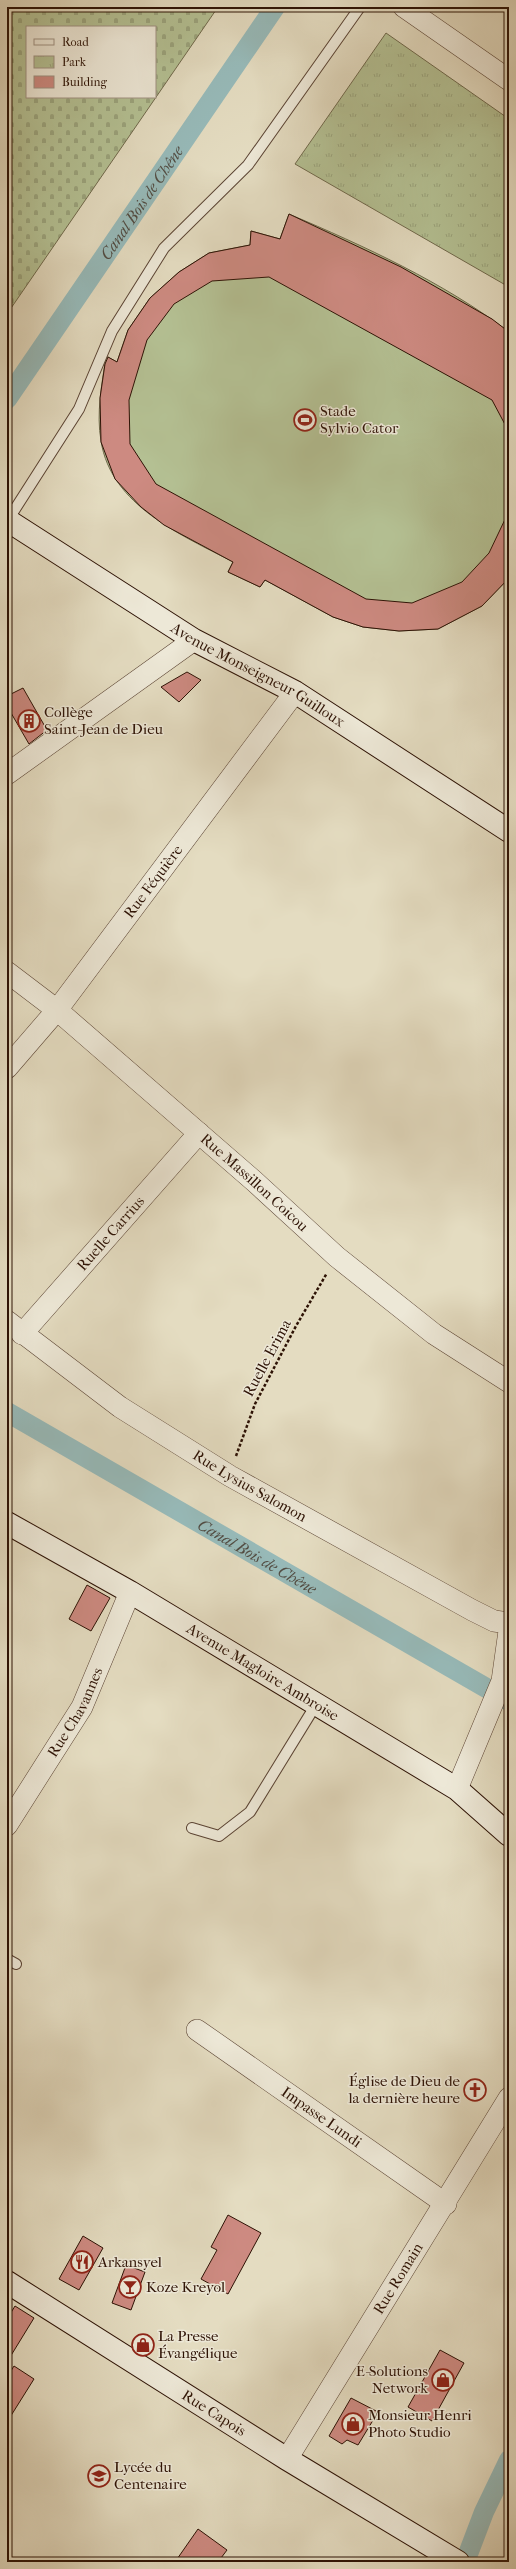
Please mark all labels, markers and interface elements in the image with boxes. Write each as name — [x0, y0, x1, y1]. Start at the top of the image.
legend — [26, 26, 156, 98]
text: Road — [62, 35, 89, 49]
text: Park — [62, 55, 87, 69]
text: Building — [62, 75, 107, 89]
water label: Canal Bois de Chêne — [96, 142, 188, 263]
place label: Stade Sylvio Cator — [320, 402, 399, 437]
sports icon: Stade Sylvio Cator — [292, 407, 318, 433]
street label: Avenue Monseigneur Guilloux — [167, 618, 348, 731]
place label: Collège Saint-Jean de Dieu — [44, 703, 164, 738]
building icon: Collège Saint-Jean de Dieu — [16, 708, 42, 734]
street label: Rue Féquière — [120, 841, 187, 922]
street label: Rue Massillon Coicou — [197, 1130, 312, 1236]
street label: Ruelle Carrius — [73, 1192, 149, 1274]
street label: Ruelle Erima — [239, 1315, 295, 1400]
street label: Rue Lysius Salomon — [190, 1446, 310, 1526]
water label: Canal Bois de Chêne — [195, 1515, 320, 1598]
street label: Avenue Magloire Ambroise — [183, 1619, 343, 1725]
street label: Rue Chavannes — [43, 1664, 107, 1760]
place label: Église de Dieu de la dernière heure — [347, 2072, 461, 2107]
church icon: Église de Dieu de la dernière heure — [462, 2077, 488, 2103]
street label: Impasse Lundi — [278, 2083, 366, 2152]
street label: Rue Romain — [369, 2239, 427, 2317]
restaurant icon: Arkansyel — [69, 2249, 95, 2275]
place label: Arkansyel — [97, 2253, 162, 2271]
bar icon: Koze Kreyol — [117, 2274, 143, 2300]
place label: Koze Kreyol — [146, 2278, 225, 2296]
place label: La Presse Évangélique — [158, 2327, 238, 2362]
shop icon: La Presse Évangélique — [130, 2332, 156, 2358]
place label: E-Solutions Network — [356, 2362, 428, 2397]
shop icon: E-Solutions Network — [430, 2367, 456, 2393]
street label: Rue Capois — [179, 2386, 250, 2440]
place label: Monsieur Henri Photo Studio — [368, 2406, 472, 2441]
shop icon: Monsieur Henri Photo Studio — [340, 2411, 366, 2437]
place label: Lycée du Centenaire — [114, 2458, 187, 2493]
school or university icon: Lycée du Centenaire — [86, 2463, 112, 2489]

